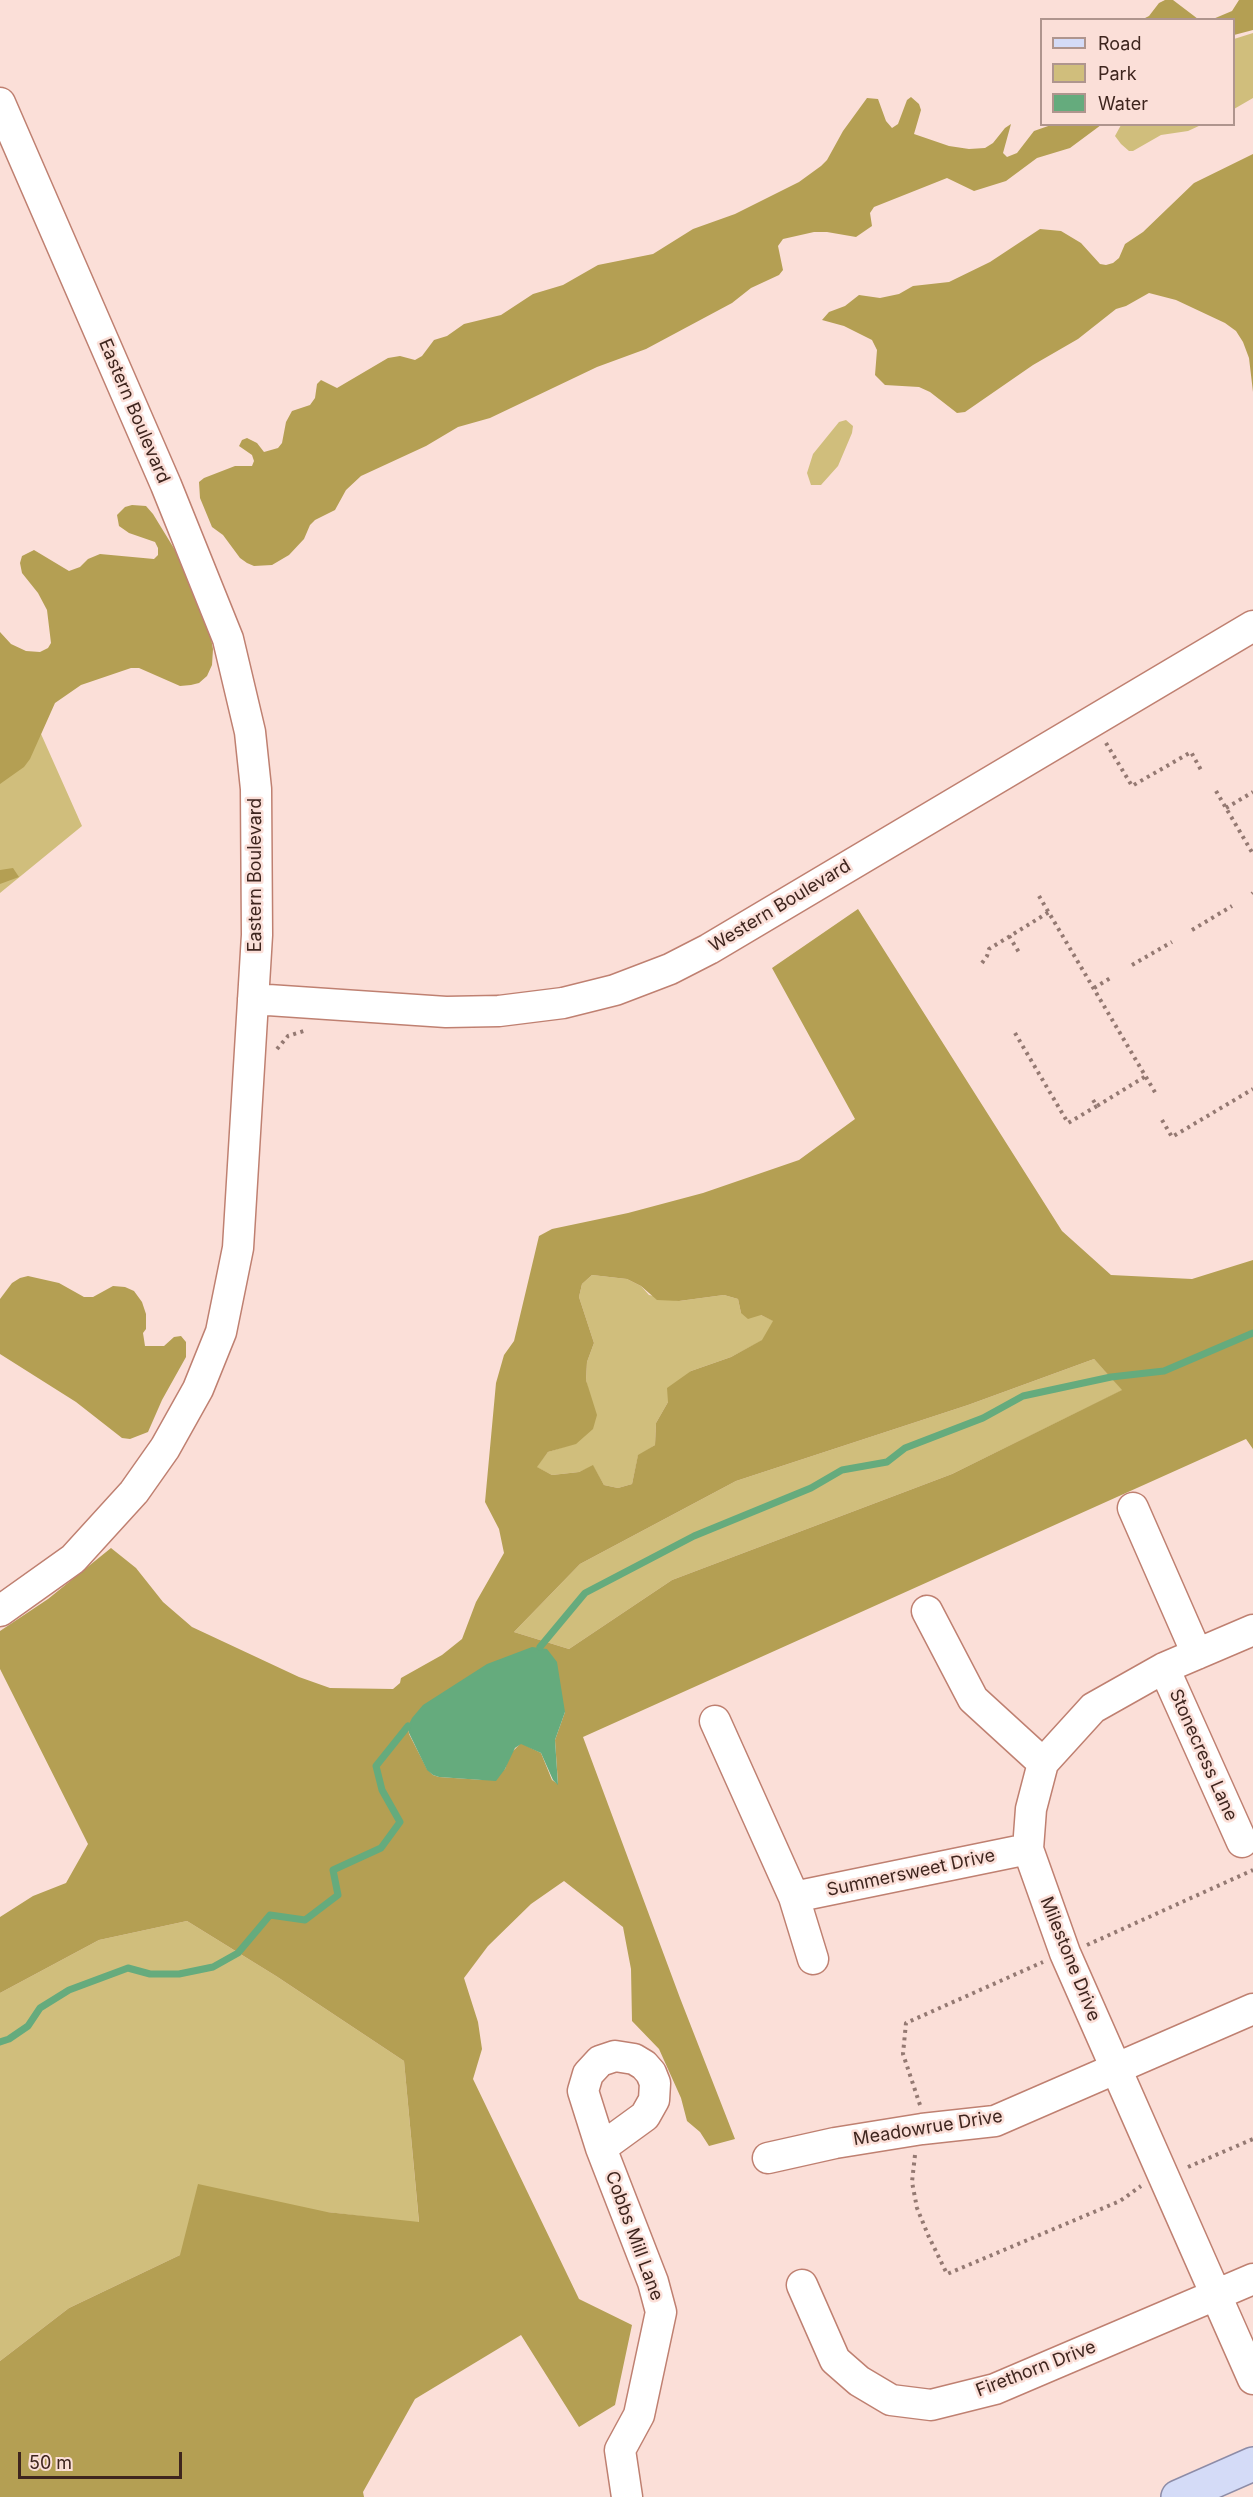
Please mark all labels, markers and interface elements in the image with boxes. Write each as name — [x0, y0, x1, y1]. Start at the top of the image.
legend — [1040, 18, 1235, 126]
text: Road — [1098, 33, 1141, 54]
text: Park — [1098, 63, 1137, 84]
text: Water — [1098, 93, 1148, 114]
street label: Eastern Boulevard — [94, 336, 174, 486]
street label: Eastern Boulevard — [245, 798, 267, 952]
street label: Western Boulevard — [705, 855, 855, 957]
street label: Stonecress Lane — [1164, 1686, 1242, 1824]
street label: Summersweet Drive — [825, 1845, 997, 1901]
street label: Milestone Drive — [1035, 1894, 1105, 2024]
street label: Meadowrue Drive — [852, 2106, 1004, 2150]
street label: Cobbs Mill Lane — [601, 2168, 667, 2304]
street label: Firethorn Drive — [973, 2336, 1099, 2402]
scale bar — [21, 2440, 184, 2478]
text: 50 m — [29, 2452, 72, 2473]

